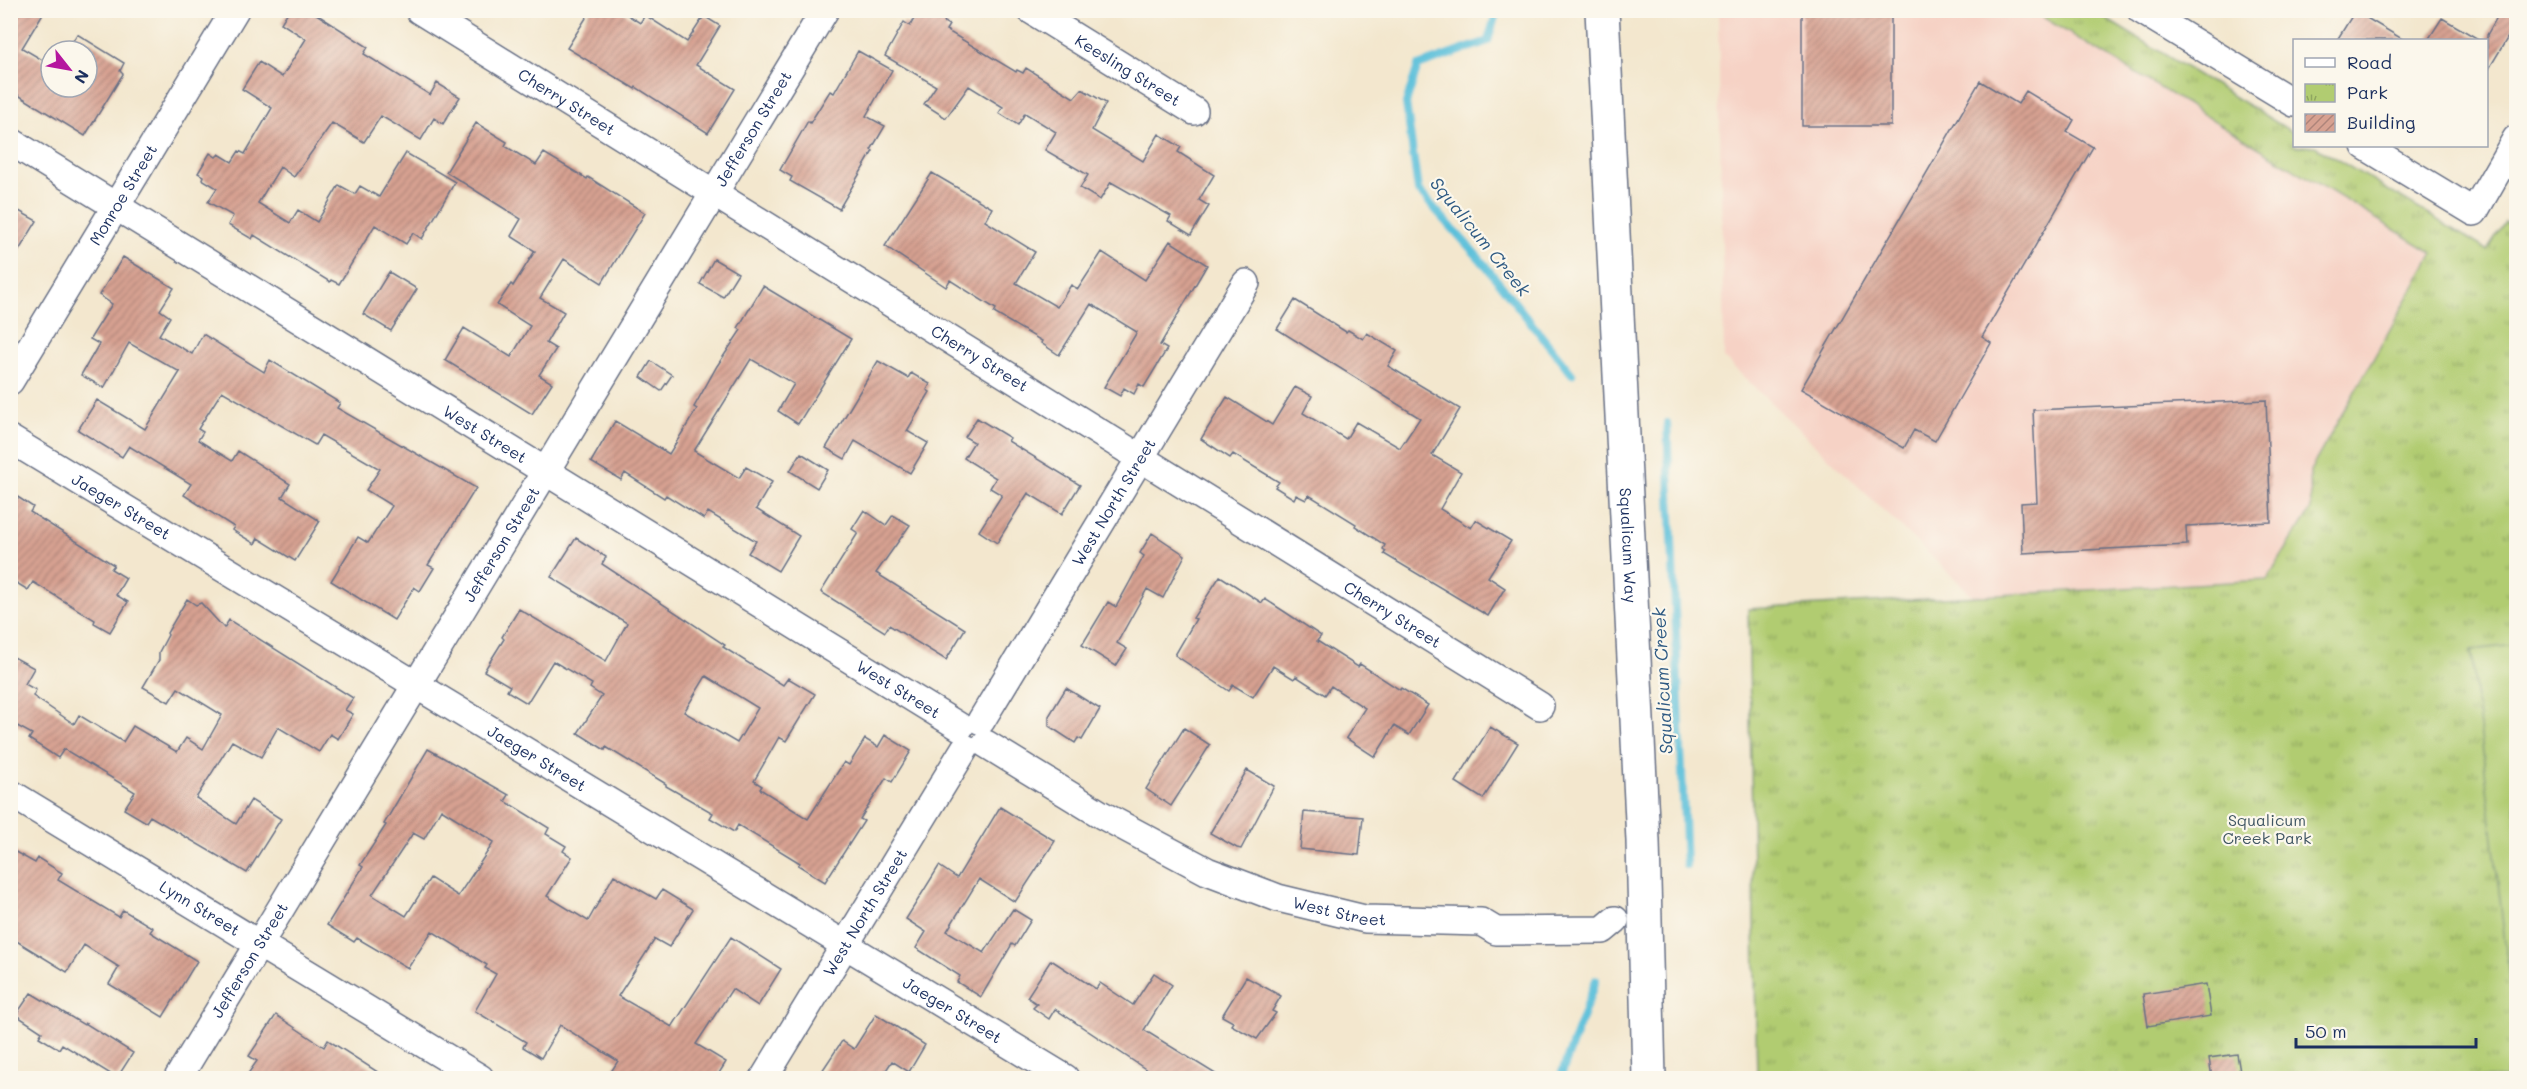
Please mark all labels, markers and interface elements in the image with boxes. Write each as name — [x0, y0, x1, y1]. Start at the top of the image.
street label: Keesling Street — [1071, 29, 1185, 110]
north arrow — [39, 39, 99, 99]
legend — [2293, 39, 2488, 147]
text: Road — [2347, 50, 2392, 74]
street label: Cherry Street — [514, 63, 620, 140]
text: N — [70, 66, 94, 88]
street label: Jefferson Street — [710, 67, 796, 190]
text: Park — [2347, 80, 2388, 104]
text: Building — [2347, 110, 2415, 134]
street label: Monroe Street — [84, 140, 161, 249]
water label: Squalicum Creek — [1425, 172, 1537, 301]
street label: Cherry Street — [927, 320, 1033, 396]
street label: West Street — [439, 400, 531, 467]
street label: West North Street — [1066, 434, 1160, 569]
street label: Jaeger Street — [68, 468, 175, 544]
street label: Jefferson Street — [458, 482, 544, 606]
street label: Squalicum Way — [1616, 487, 1642, 603]
street label: Cherry Street — [1340, 576, 1446, 652]
water label: Squalicum Creek — [1646, 607, 1678, 755]
street label: West Street — [853, 655, 945, 723]
street label: Jaeger Street — [484, 720, 590, 796]
park label: Squalicum Creek Park — [2222, 809, 2312, 848]
street label: West North Street — [818, 844, 911, 980]
street label: Lynn Street — [156, 875, 244, 940]
street label: West Street — [1291, 891, 1386, 930]
street label: Jefferson Street — [206, 898, 292, 1021]
street label: Jaeger Street — [900, 971, 1006, 1047]
scale bar — [2296, 1011, 2476, 1049]
text: 50 m — [2305, 1019, 2347, 1043]

